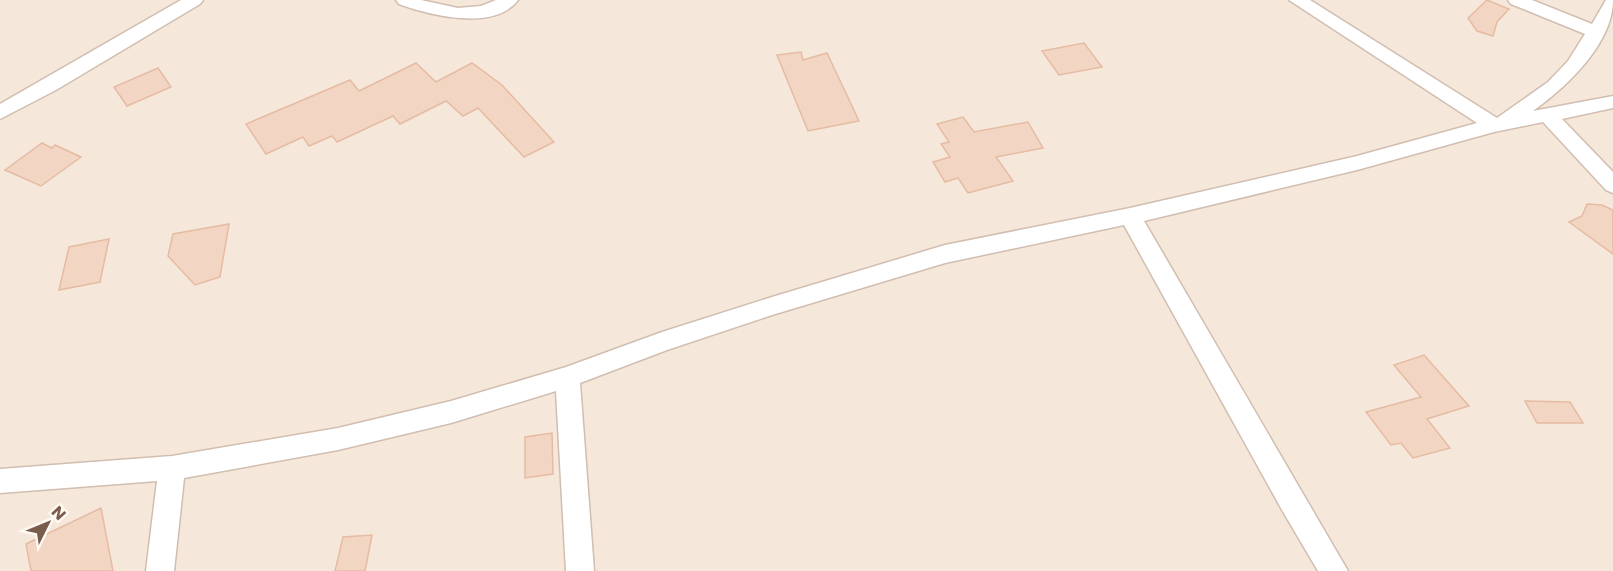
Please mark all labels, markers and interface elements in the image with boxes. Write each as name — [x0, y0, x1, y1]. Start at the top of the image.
north arrow — [18, 493, 78, 553]
text: N — [46, 501, 71, 525]

